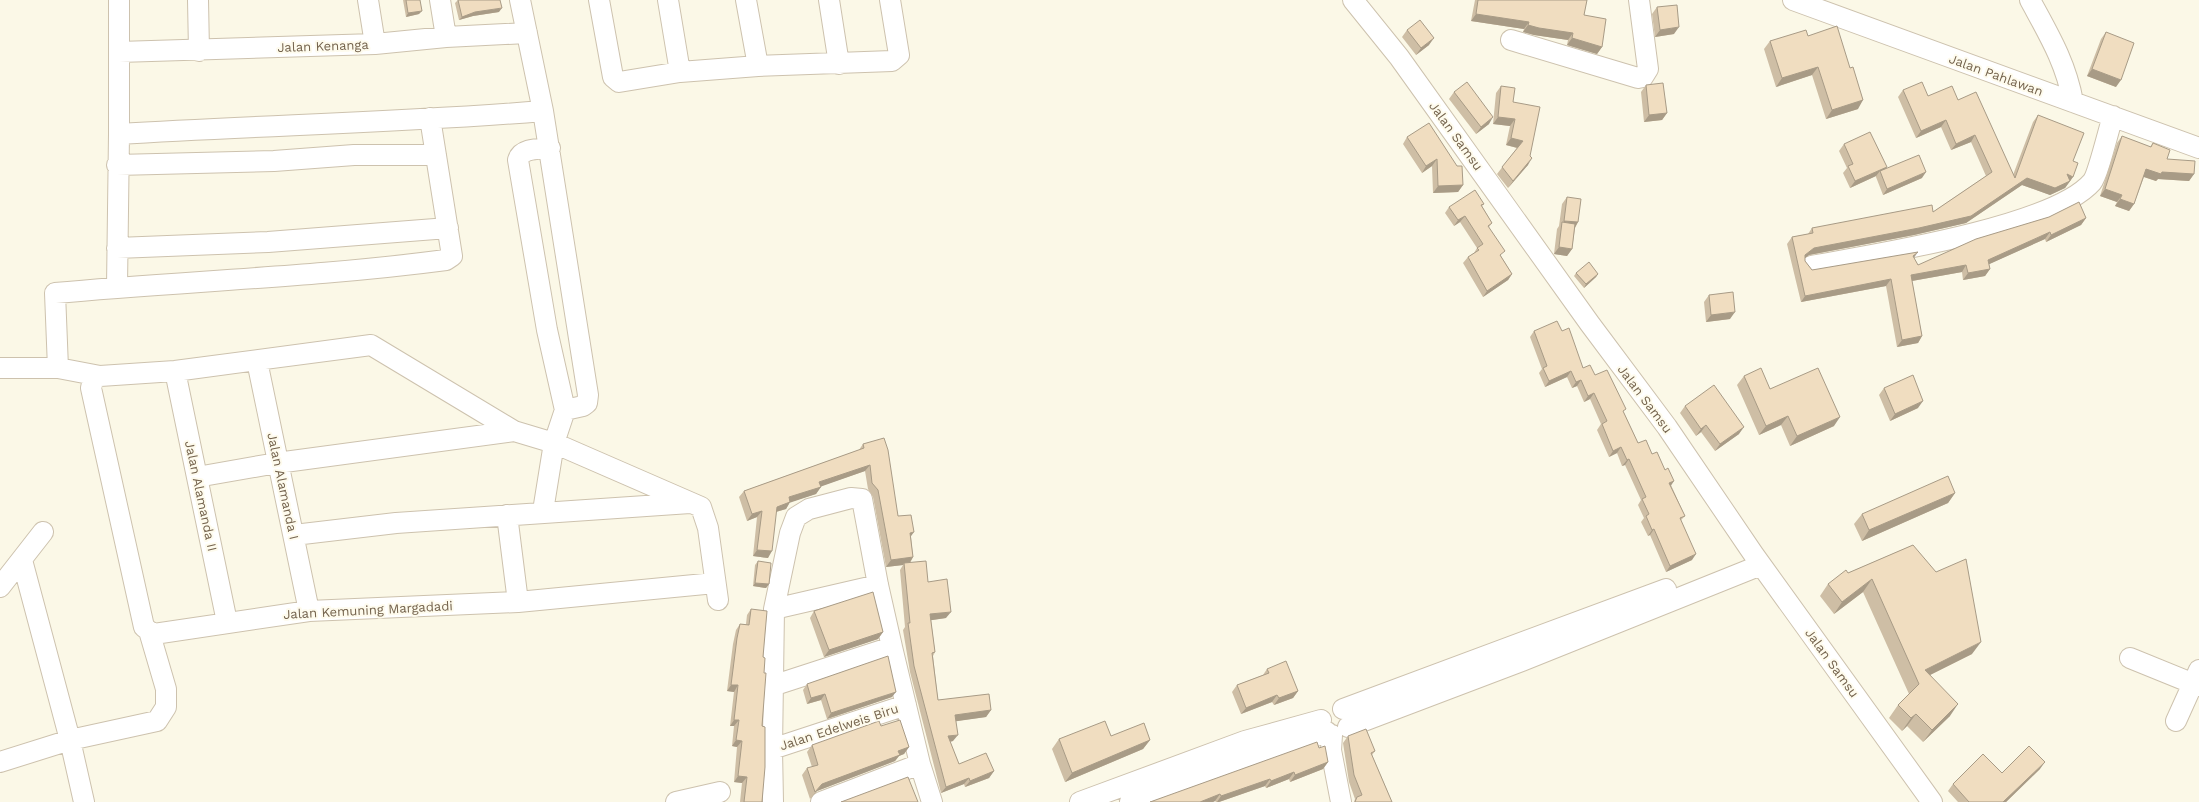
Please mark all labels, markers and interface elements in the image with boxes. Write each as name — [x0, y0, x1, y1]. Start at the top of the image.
street label: Jalan Kenanga — [277, 37, 370, 55]
street label: Jalan Pahlawan — [1947, 51, 2045, 99]
street label: Jalan Samsu — [1426, 99, 1486, 173]
street label: Jalan Samsu — [1615, 362, 1675, 436]
street label: Jalan Alamanda I — [264, 431, 302, 541]
street label: Jalan Alamanda II — [182, 439, 220, 553]
street label: Jalan Kemuning Margadadi — [283, 598, 453, 622]
street label: Jalan Samsu — [1802, 626, 1862, 700]
street label: Jalan Edelweis Biru — [778, 701, 900, 753]

